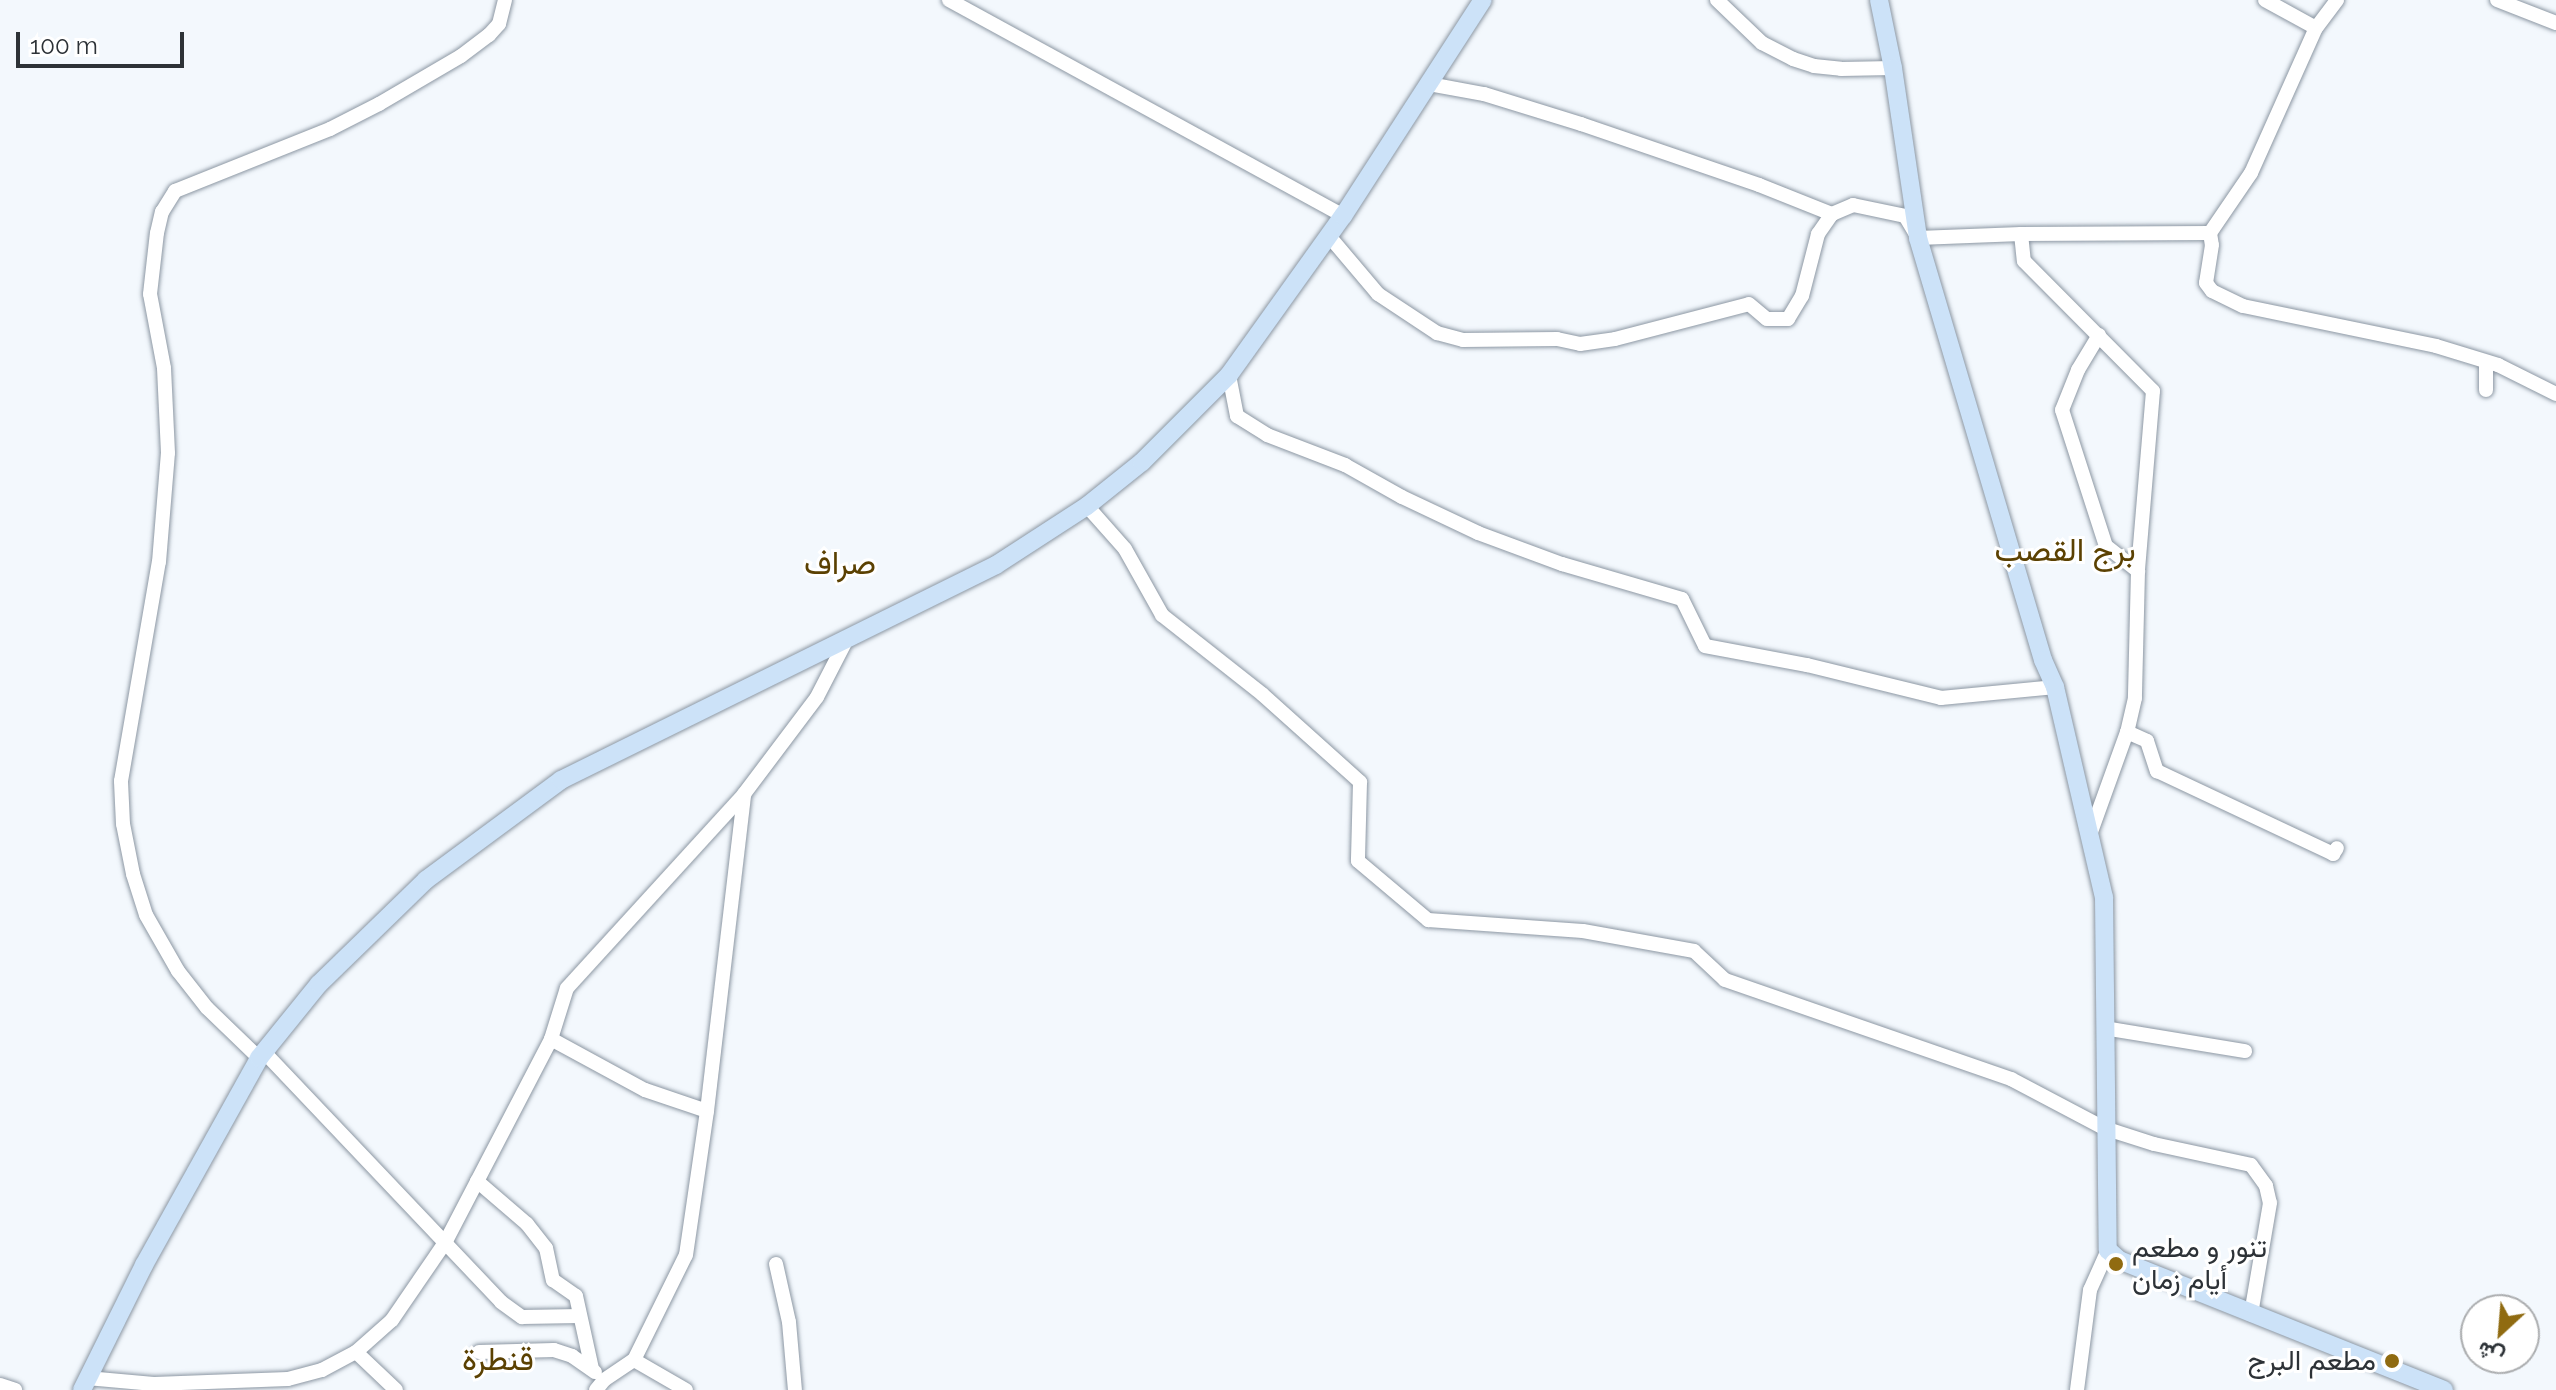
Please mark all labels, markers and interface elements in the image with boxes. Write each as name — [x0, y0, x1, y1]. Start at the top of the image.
scale bar — [20, 16, 188, 66]
text: 100 m — [30, 31, 98, 60]
district label: برج القصب — [1994, 531, 2136, 569]
district label: صراف — [804, 544, 876, 582]
place label: تنور و مطعم أيام زمان — [2132, 1231, 2267, 1297]
marker: تنور و مطعم أيام زمان — [2107, 1255, 2125, 1273]
north arrow — [2460, 1294, 2540, 1374]
text: ش — [2473, 1336, 2508, 1371]
district label: قنطرة — [462, 1340, 534, 1378]
place label: مطعم البرج — [2247, 1344, 2376, 1378]
marker: مطعم البرج — [2383, 1352, 2401, 1370]

